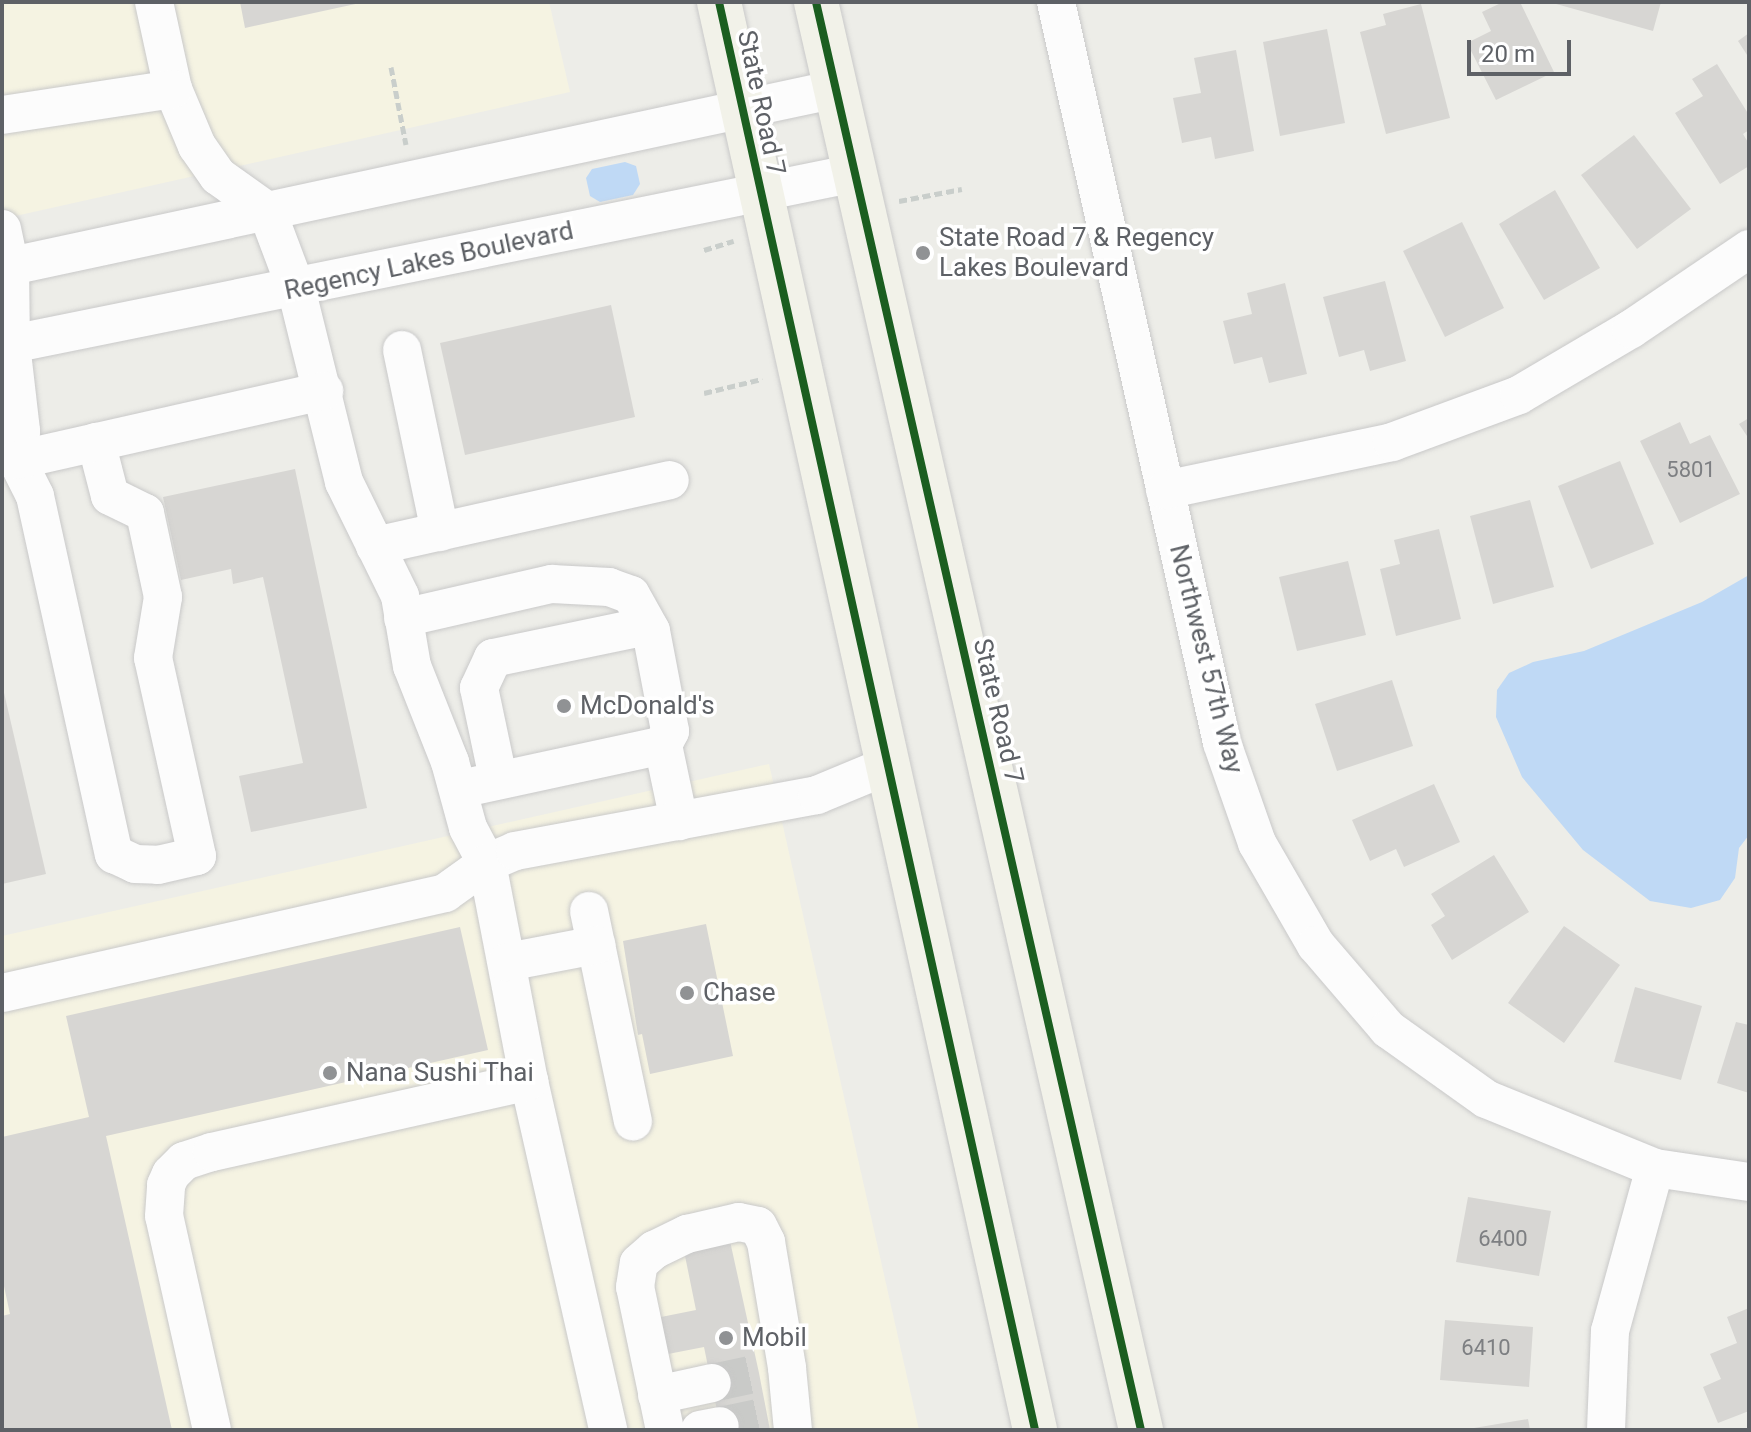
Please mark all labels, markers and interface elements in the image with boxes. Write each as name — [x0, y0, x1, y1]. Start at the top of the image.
scale bar — [1471, 24, 1575, 74]
street label: State Road 7 — [730, 28, 792, 178]
text: 20 m — [1481, 40, 1535, 68]
street label: Regency Lakes Boulevard — [282, 215, 576, 307]
place label: State Road 7 & Regency Lakes Boulevard — [939, 222, 1214, 284]
marker: State Road 7 & Regency Lakes Boulevard — [914, 244, 932, 262]
house number: 5801 — [1666, 457, 1716, 483]
street label: Northwest 57th Way — [1162, 541, 1250, 777]
street label: State Road 7 — [966, 636, 1030, 786]
place label: McDonald's — [580, 690, 715, 722]
marker: McDonald's — [555, 697, 573, 715]
place label: Chase — [703, 977, 776, 1009]
marker: Chase — [678, 984, 696, 1002]
place label: Nana Sushi Thai — [346, 1057, 534, 1089]
marker: Nana Sushi Thai — [321, 1064, 339, 1082]
house number: 6400 — [1478, 1226, 1528, 1252]
place label: Mobil — [742, 1322, 807, 1354]
marker: Mobil — [717, 1329, 735, 1347]
house number: 6410 — [1461, 1335, 1511, 1361]

